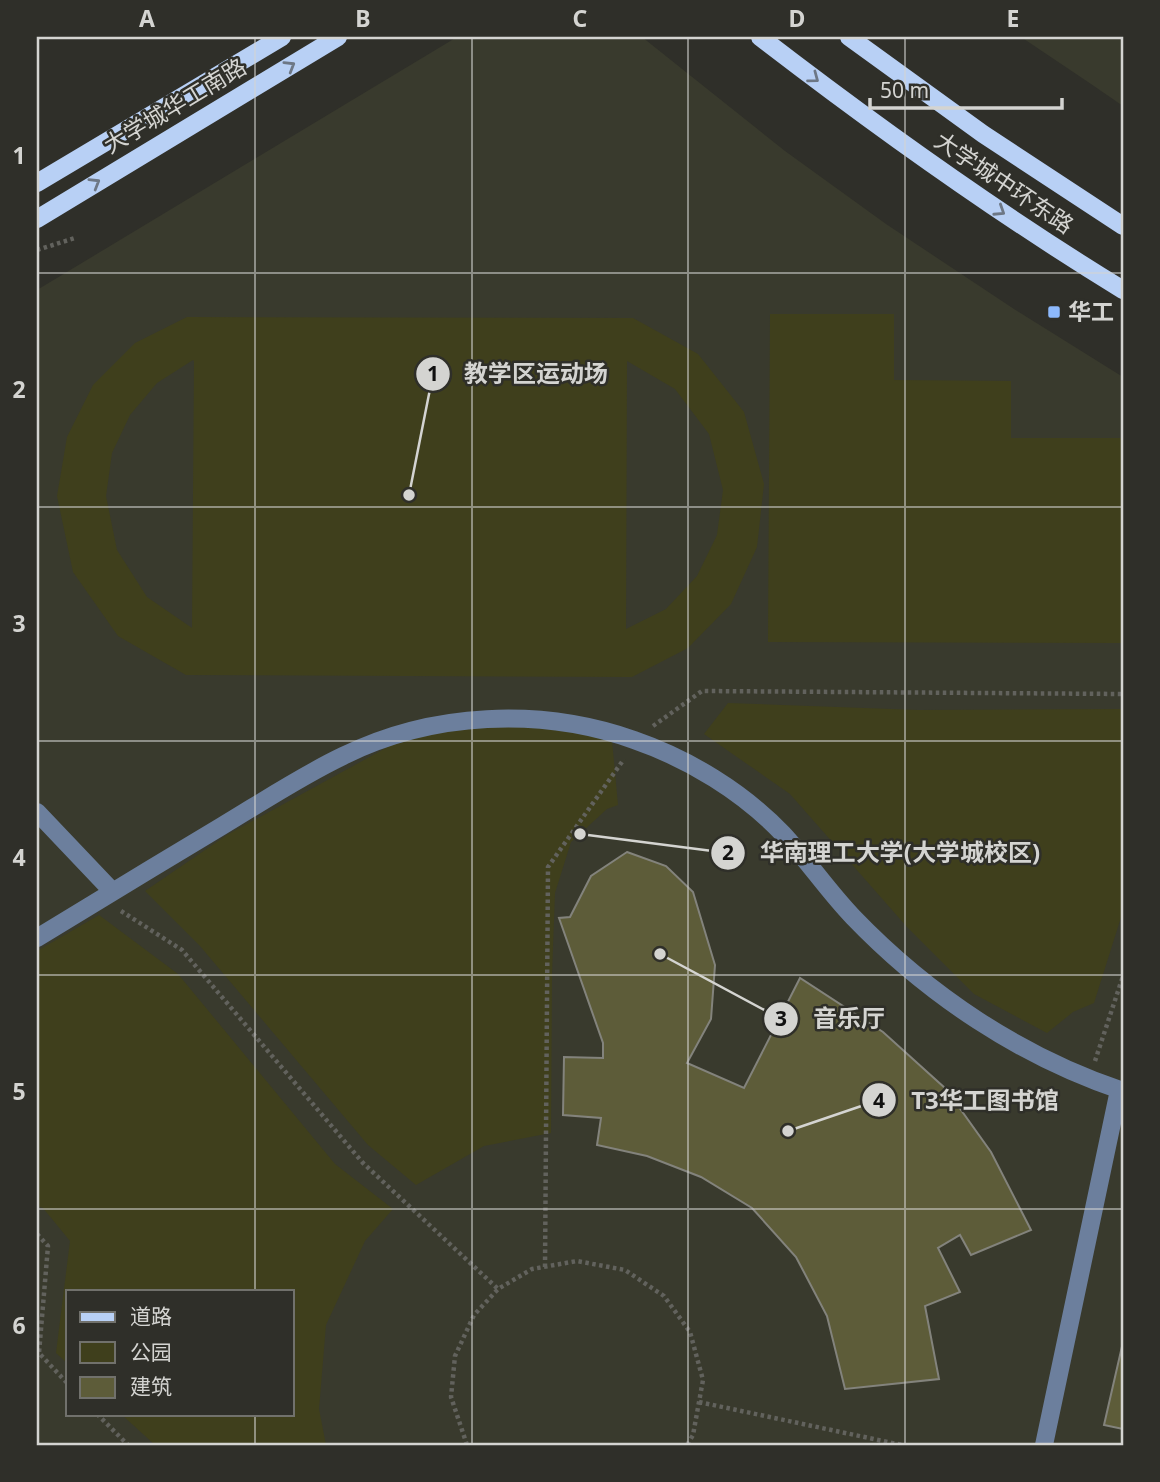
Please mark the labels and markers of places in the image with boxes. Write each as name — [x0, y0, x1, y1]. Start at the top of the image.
place label: 华工 — [1068, 295, 1114, 327]
marker: 华工 — [1046, 304, 1062, 320]
callout: 教学区运动场 — [415, 352, 622, 397]
callout: 华南理工大学(大学城校区) — [711, 830, 1054, 875]
callout: 音乐厅 — [764, 996, 899, 1041]
callout: T3华工图书馆 — [862, 1078, 1073, 1123]

